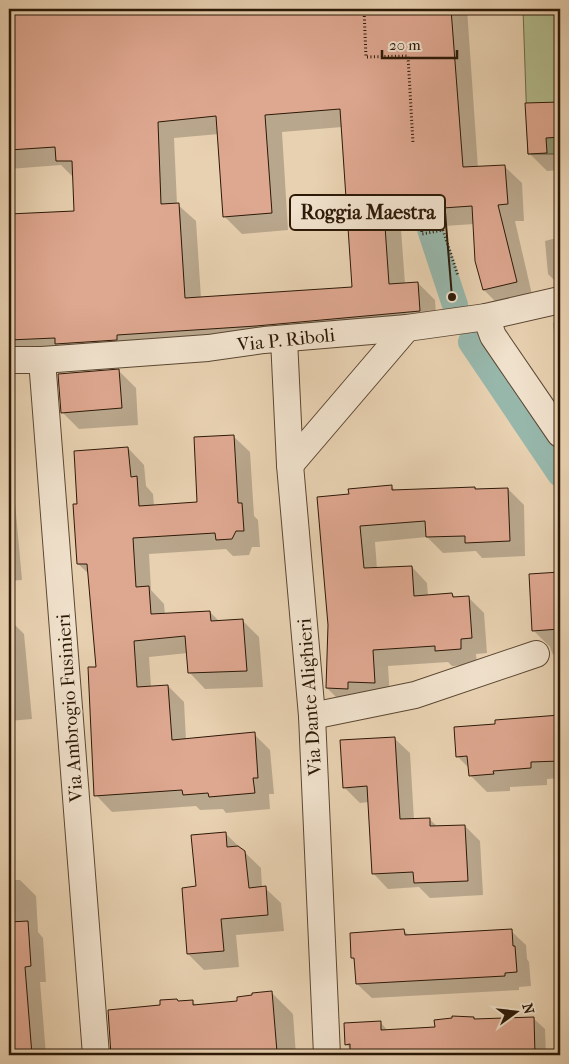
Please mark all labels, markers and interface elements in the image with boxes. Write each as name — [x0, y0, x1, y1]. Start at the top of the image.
scale bar — [382, 28, 456, 60]
text: 20 m — [389, 36, 421, 54]
callout: Roggia Maestra — [290, 195, 445, 230]
text: Roggia Maestra — [300, 201, 436, 224]
street label: Via P. Riboli — [235, 324, 337, 356]
street label: Via Ambrogio Fusinieri — [52, 613, 88, 804]
street label: Via Dante Alighieri — [293, 617, 327, 777]
north arrow — [492, 986, 542, 1036]
text: N — [518, 1001, 538, 1016]

